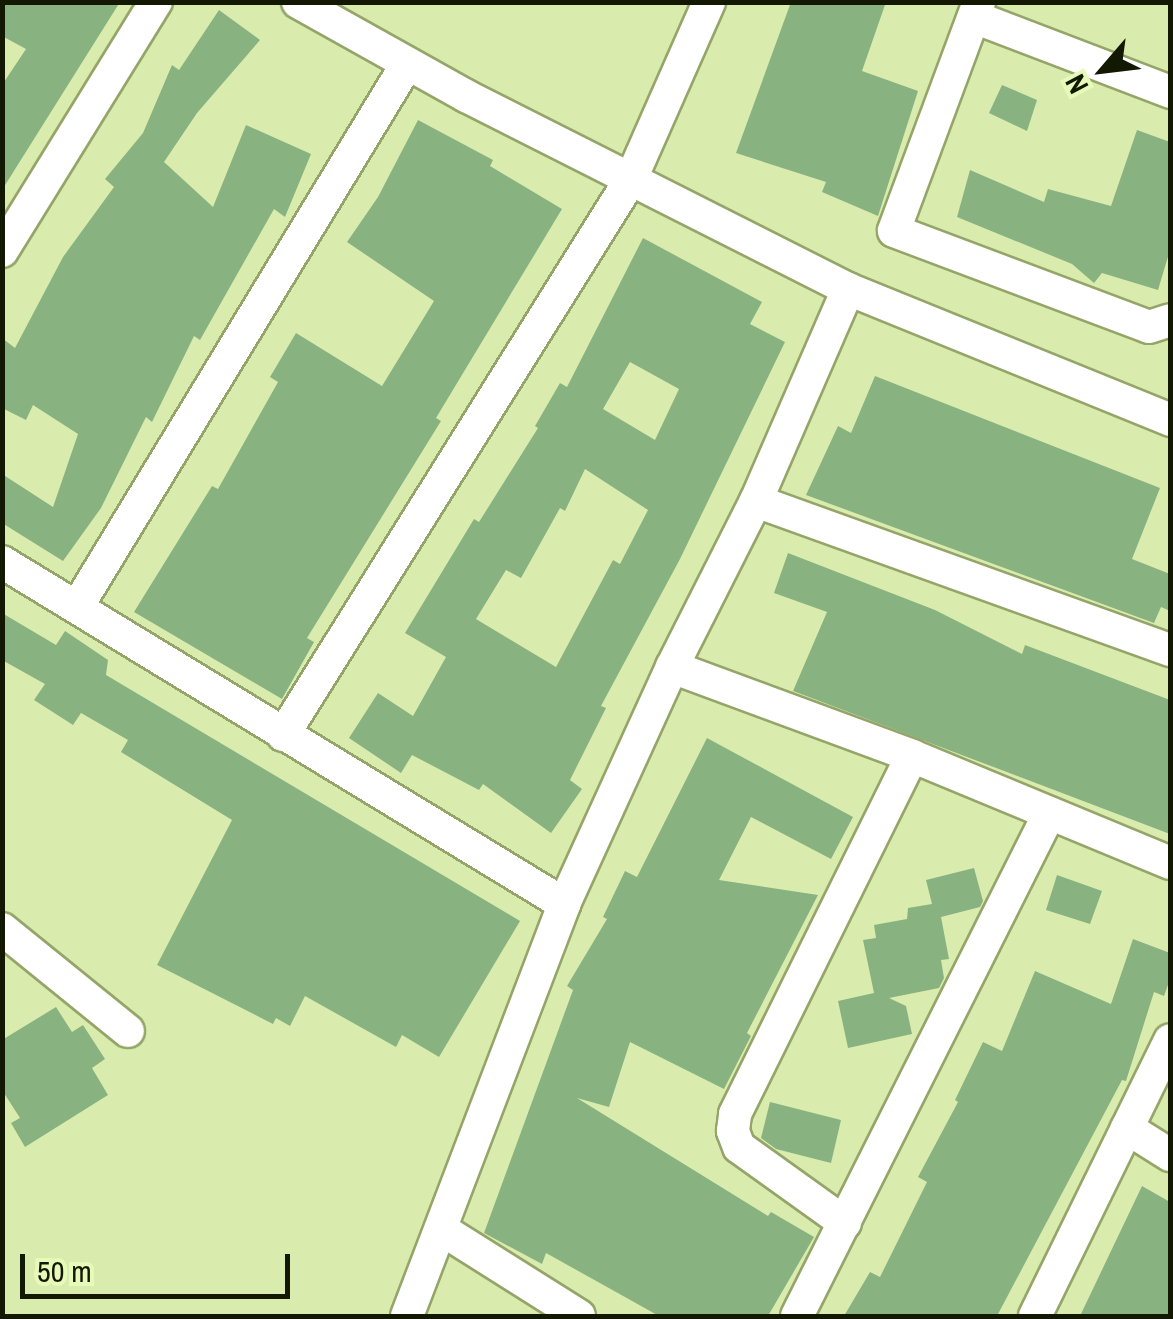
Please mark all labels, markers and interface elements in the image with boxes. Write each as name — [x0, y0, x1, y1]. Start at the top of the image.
north arrow — [1053, 20, 1153, 120]
text: N — [1056, 68, 1097, 100]
scale bar — [25, 1234, 295, 1296]
text: 50 m — [37, 1251, 92, 1291]

